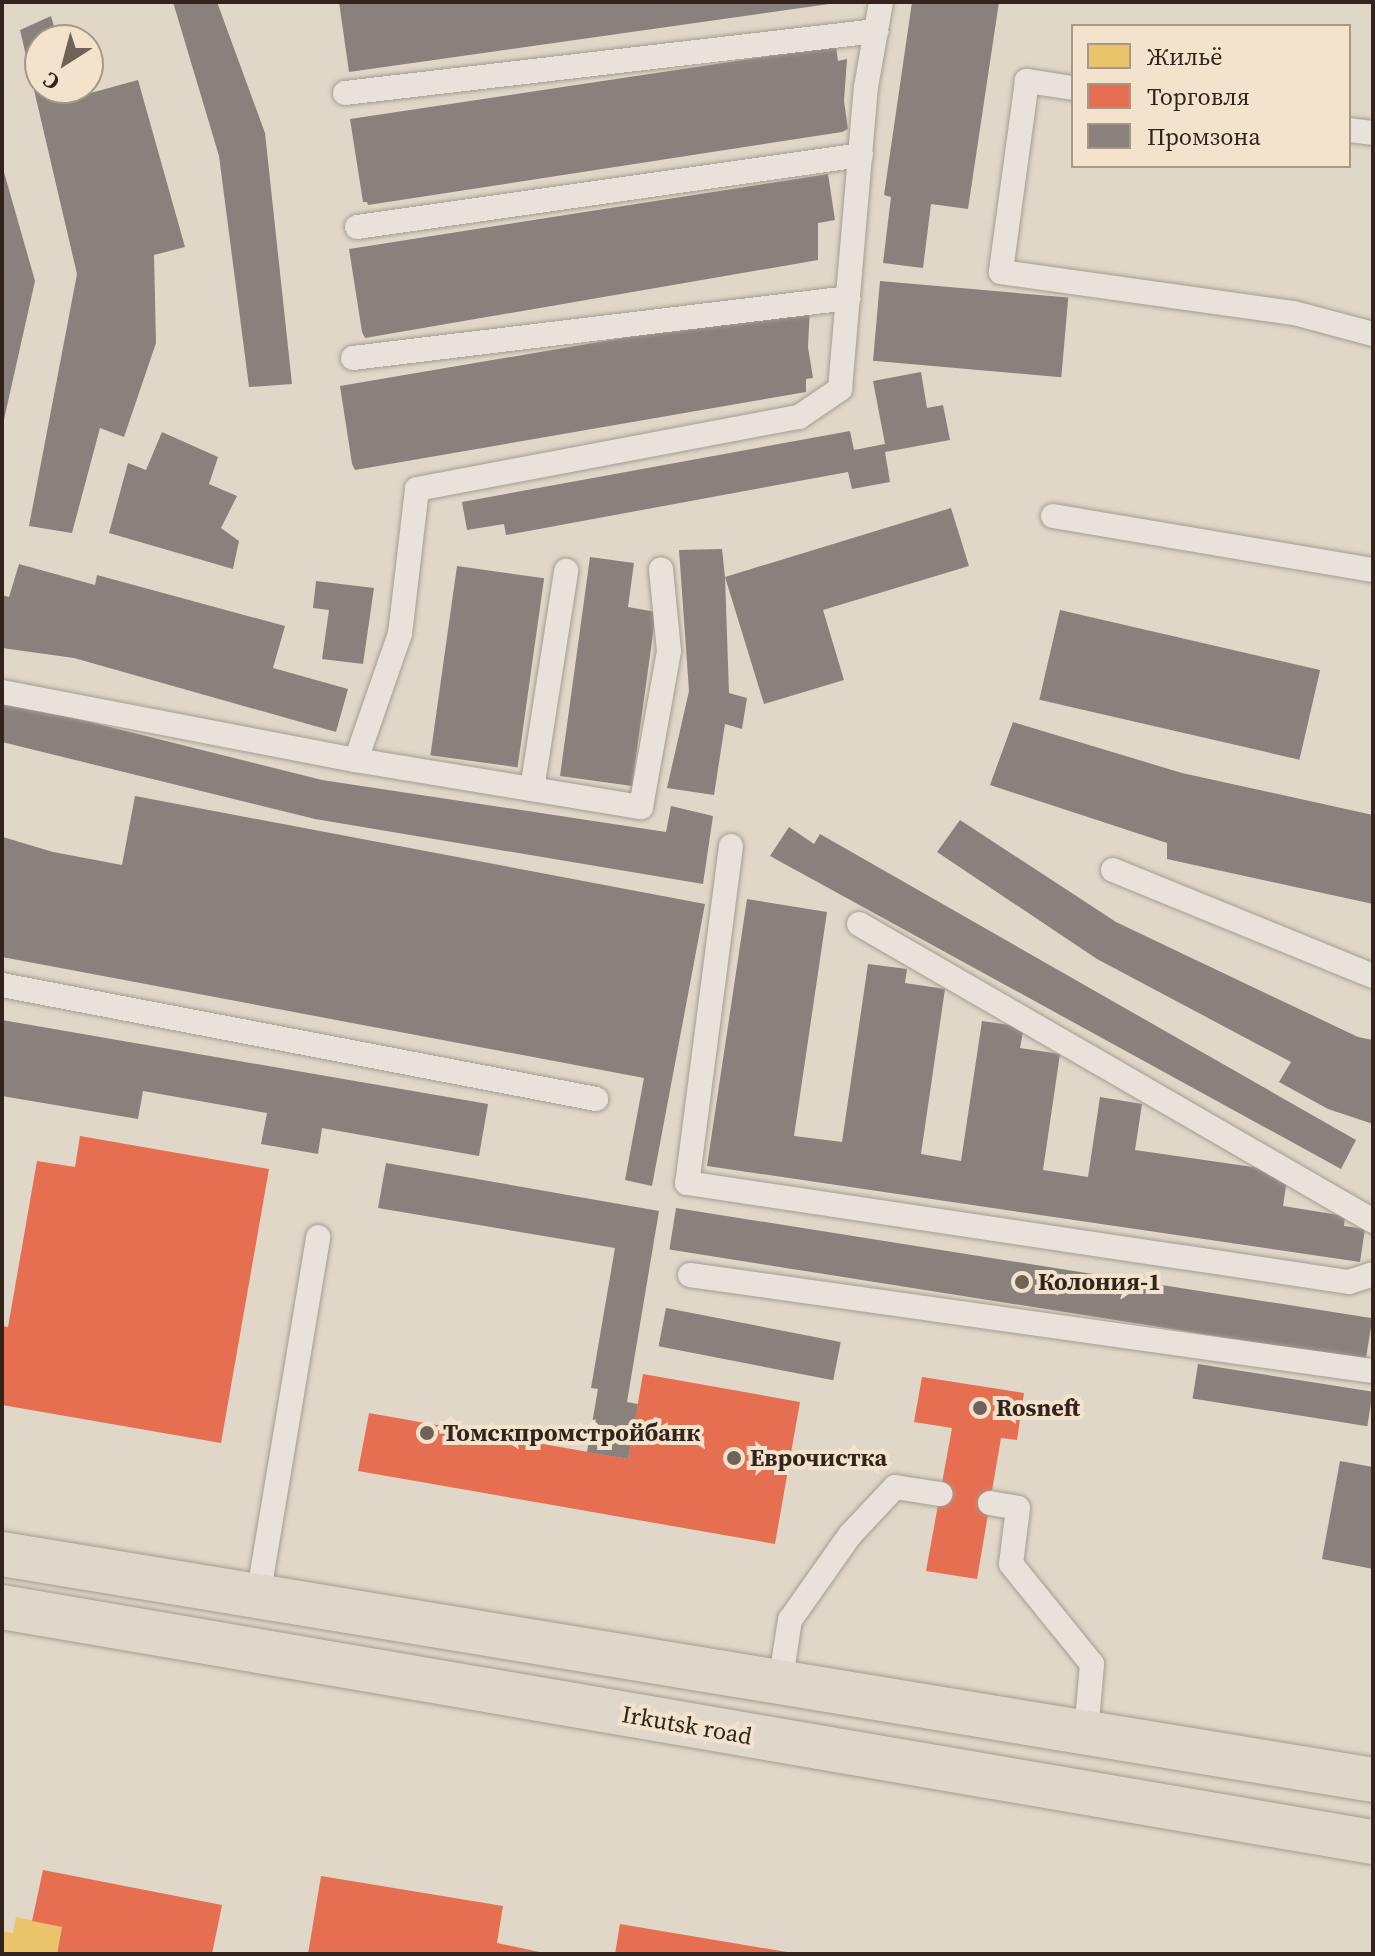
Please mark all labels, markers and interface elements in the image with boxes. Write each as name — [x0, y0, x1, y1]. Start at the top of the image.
north arrow — [24, 24, 104, 104]
legend — [1071, 24, 1351, 168]
text: Жильё — [1147, 40, 1222, 73]
text: С — [37, 66, 65, 98]
text: Торговля — [1147, 80, 1250, 113]
text: Промзона — [1147, 120, 1261, 153]
place label: Колония-1 — [1038, 1268, 1161, 1296]
marker: Колония-1 — [1013, 1273, 1031, 1291]
place label: Rosneft — [996, 1394, 1080, 1422]
marker: Rosneft — [971, 1399, 989, 1417]
place label: Томскпромстройбанк — [443, 1419, 700, 1447]
marker: Томскпромстройбанк — [418, 1424, 436, 1442]
place label: Еврочистка — [750, 1444, 887, 1472]
marker: Еврочистка — [725, 1449, 743, 1467]
street label: Irkutsk road — [620, 1699, 754, 1751]

